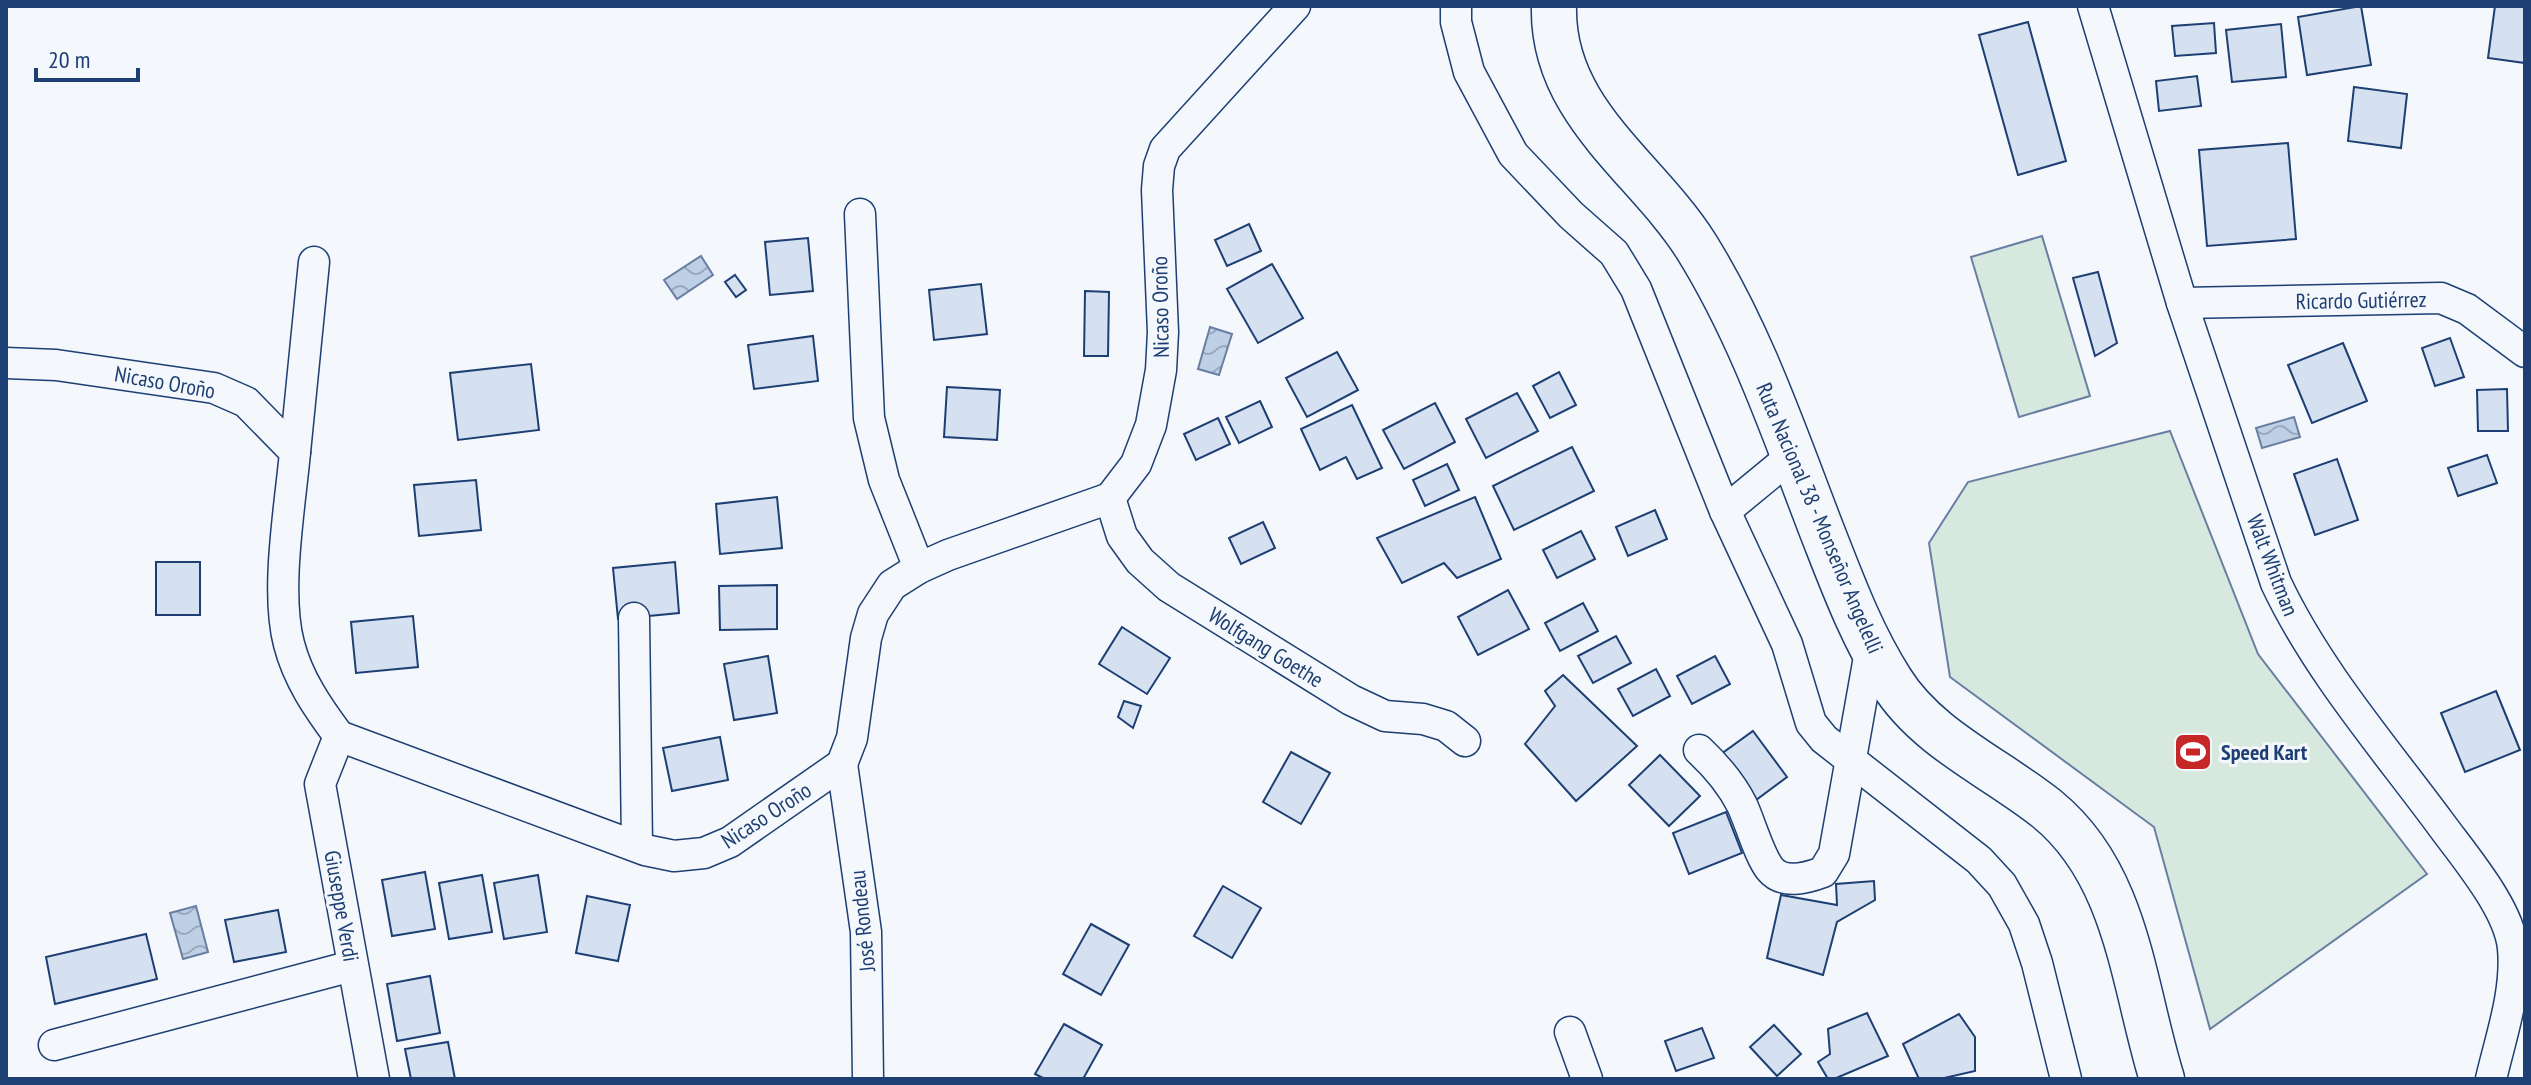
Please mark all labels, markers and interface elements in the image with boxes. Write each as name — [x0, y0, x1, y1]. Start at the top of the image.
scale bar — [36, 32, 138, 82]
text: 20 m — [48, 44, 90, 75]
street label: Nicaso Oroño — [1145, 256, 1175, 358]
street label: Ricardo Gutiérrez — [2295, 285, 2427, 315]
street label: Nicaso Oroño — [113, 359, 217, 405]
street label: Ruta Nacional 38 - Monseñor Angelelli — [1750, 378, 1890, 658]
street label: Walt Whitman — [2241, 510, 2305, 620]
street label: Wolfgang Goethe — [1203, 601, 1329, 693]
sports icon: Speed Kart — [2172, 731, 2214, 773]
place label: Speed Kart — [2221, 738, 2308, 766]
street label: Nicaso Oroño — [716, 776, 816, 854]
street label: Giuseppe Verdi — [318, 848, 366, 964]
street label: José Rondeau — [843, 869, 881, 974]

